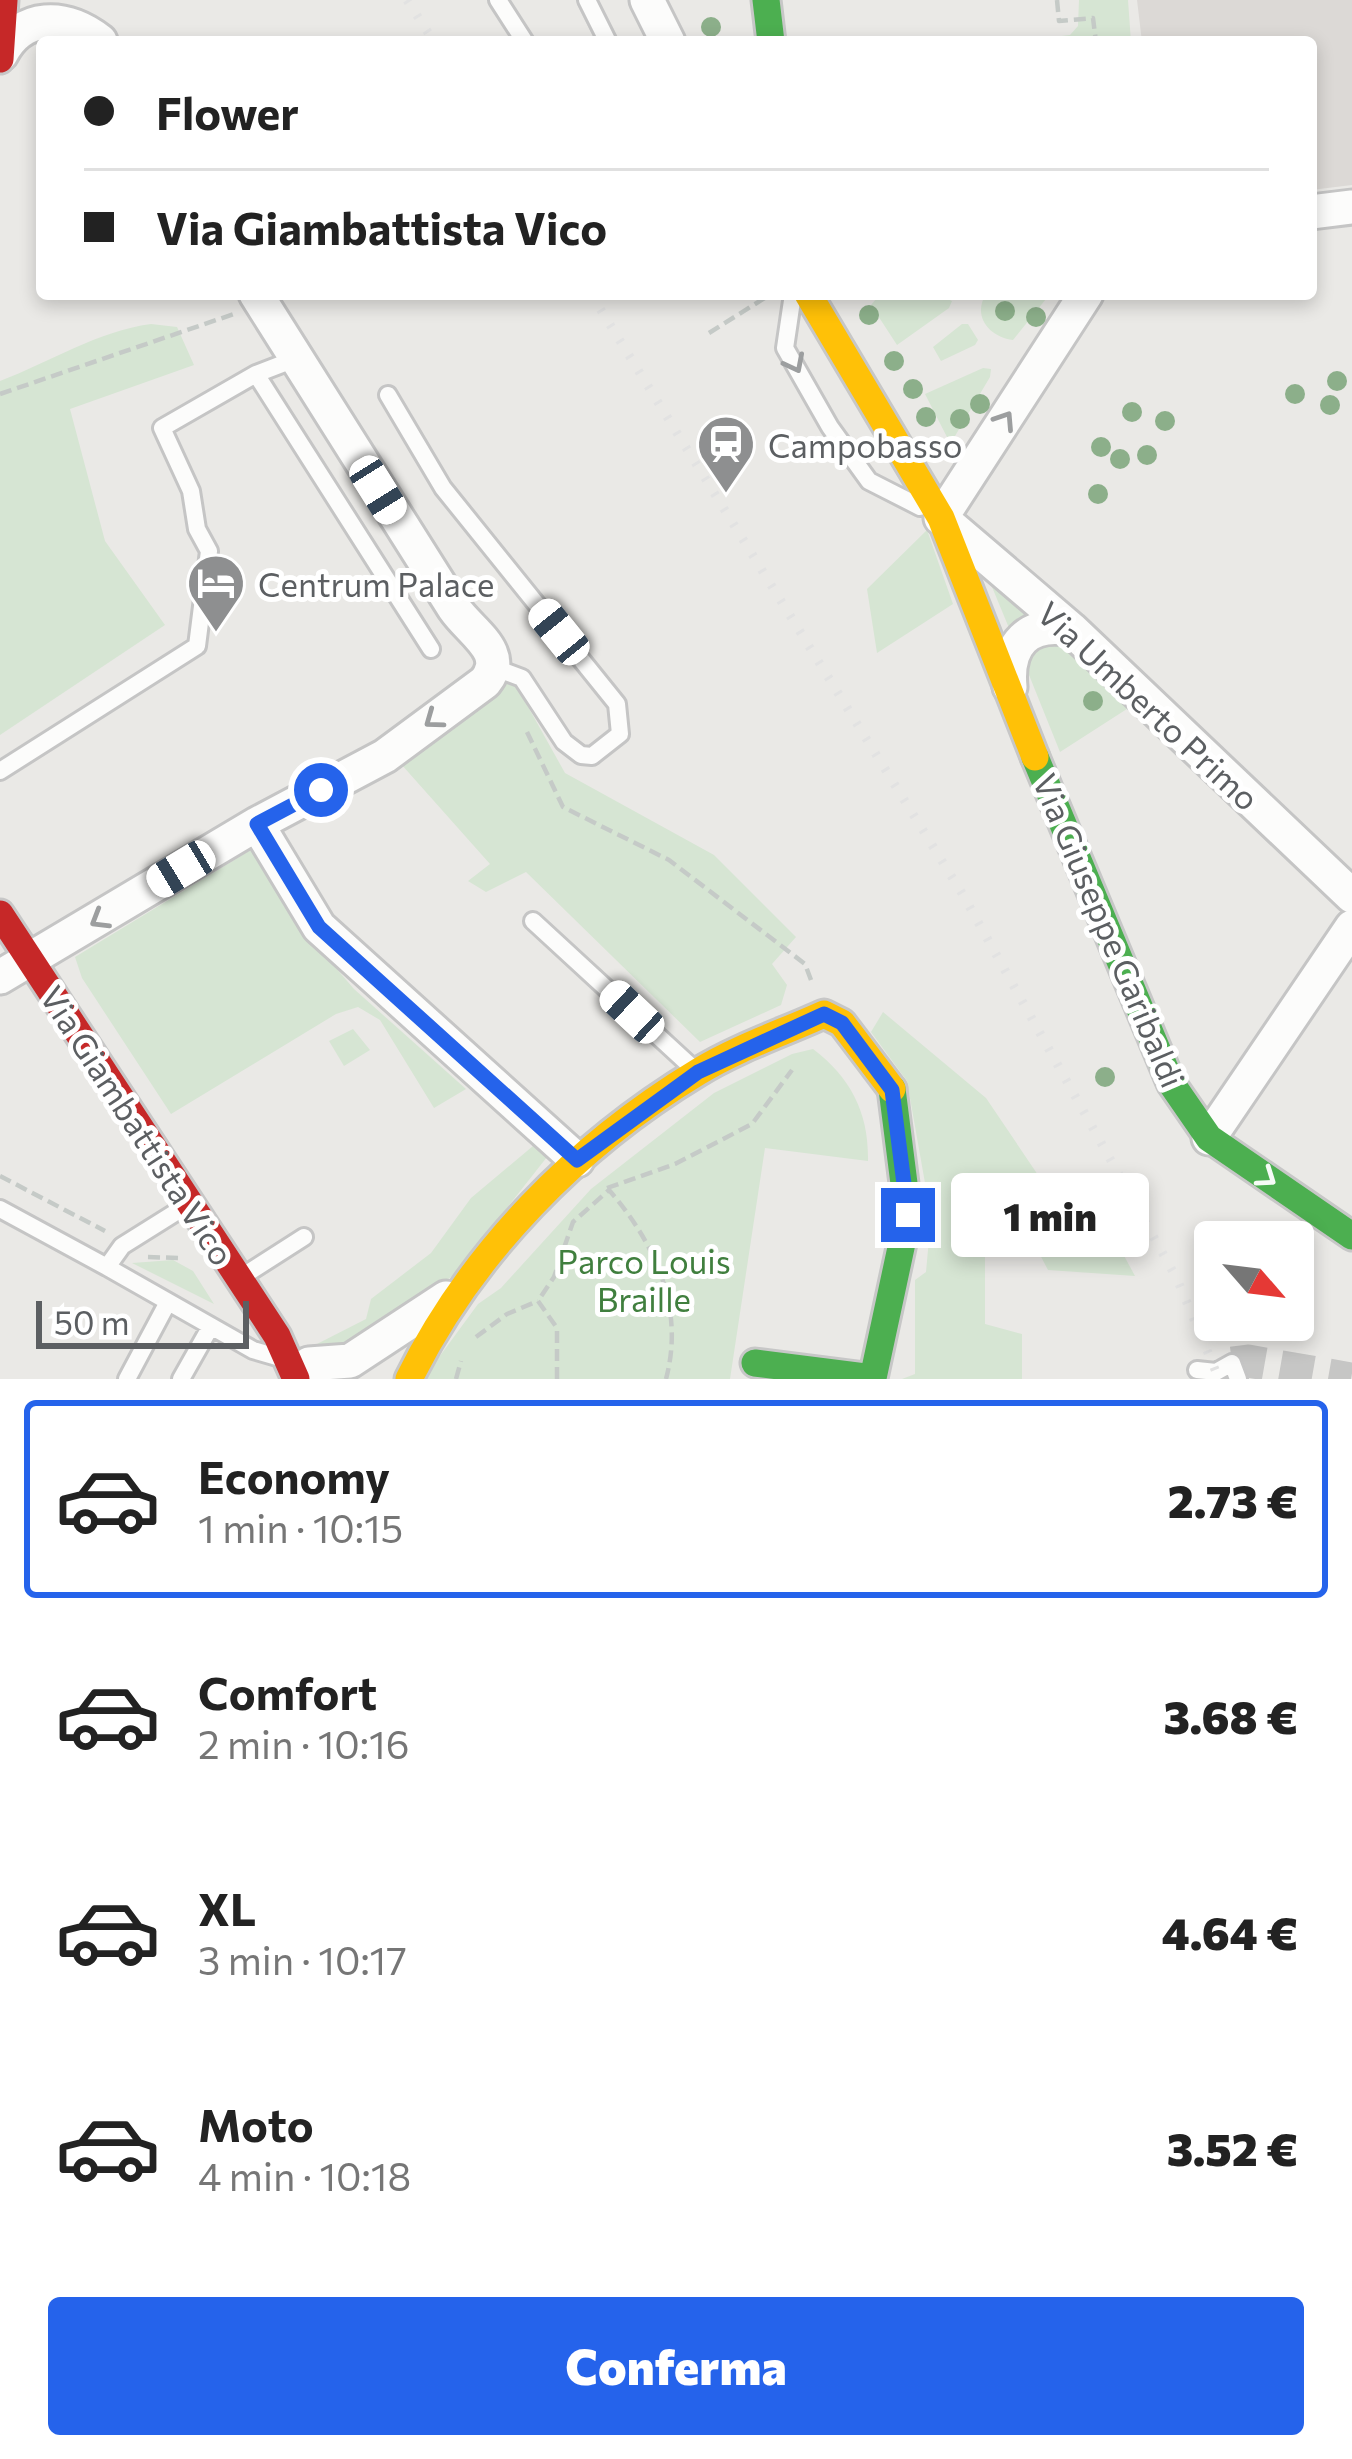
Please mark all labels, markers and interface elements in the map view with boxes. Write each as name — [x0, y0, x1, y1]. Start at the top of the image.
text: Flower — [156, 84, 299, 139]
text: Via Giambattista Vico — [156, 199, 607, 254]
one-way arrow — [781, 351, 804, 373]
one-way arrow — [990, 411, 1012, 433]
station icon: Campobasso — [695, 413, 757, 495]
place label: Campobasso — [768, 424, 962, 465]
car — [344, 450, 412, 530]
hotel icon: Centrum Palace — [185, 552, 247, 634]
place label: Centrum Palace — [258, 563, 495, 604]
street label: Via Umberto Primo — [1030, 592, 1268, 818]
car — [522, 593, 596, 671]
one-way arrow — [425, 706, 446, 728]
route start — [294, 763, 348, 817]
street label: Via Giuseppe Garibaldi — [1025, 767, 1195, 1093]
car — [141, 835, 221, 903]
one-way arrow — [90, 906, 112, 928]
car — [593, 974, 671, 1050]
street label: Via Giambattista Vico — [32, 978, 244, 1272]
one-way arrow — [1254, 1164, 1276, 1186]
callout: 1 min — [950, 1173, 1148, 1257]
route end — [881, 1188, 935, 1242]
text: 1 min — [1003, 1191, 1097, 1239]
north arrow — [1194, 1221, 1314, 1341]
map controls — [1194, 1221, 1314, 1341]
park label: Parco Louis Braille — [557, 1240, 731, 1319]
scale bar — [36, 1295, 249, 1348]
text: 50 m — [54, 1301, 130, 1342]
icon: car — [54, 1445, 162, 1553]
text: Economy — [198, 1448, 390, 1503]
text: 2.73 € — [1168, 1472, 1298, 1527]
text: 1 min · 10:15 — [198, 1503, 403, 1551]
icon: car — [54, 1661, 162, 1769]
text: Comfort — [198, 1664, 377, 1719]
text: 3.68 € — [1164, 1688, 1298, 1743]
text: 2 min · 10:16 — [198, 1719, 409, 1767]
icon: car — [54, 1877, 162, 1985]
text: XL — [198, 1880, 256, 1935]
text: 4.64 € — [1162, 1904, 1298, 1959]
text: 3 min · 10:17 — [198, 1935, 407, 1983]
icon: car — [54, 2093, 162, 2201]
text: Moto — [198, 2096, 314, 2151]
text: 3.52 € — [1167, 2120, 1298, 2175]
text: 4 min · 10:18 — [198, 2151, 411, 2199]
button: Conferma — [48, 2297, 1304, 2435]

